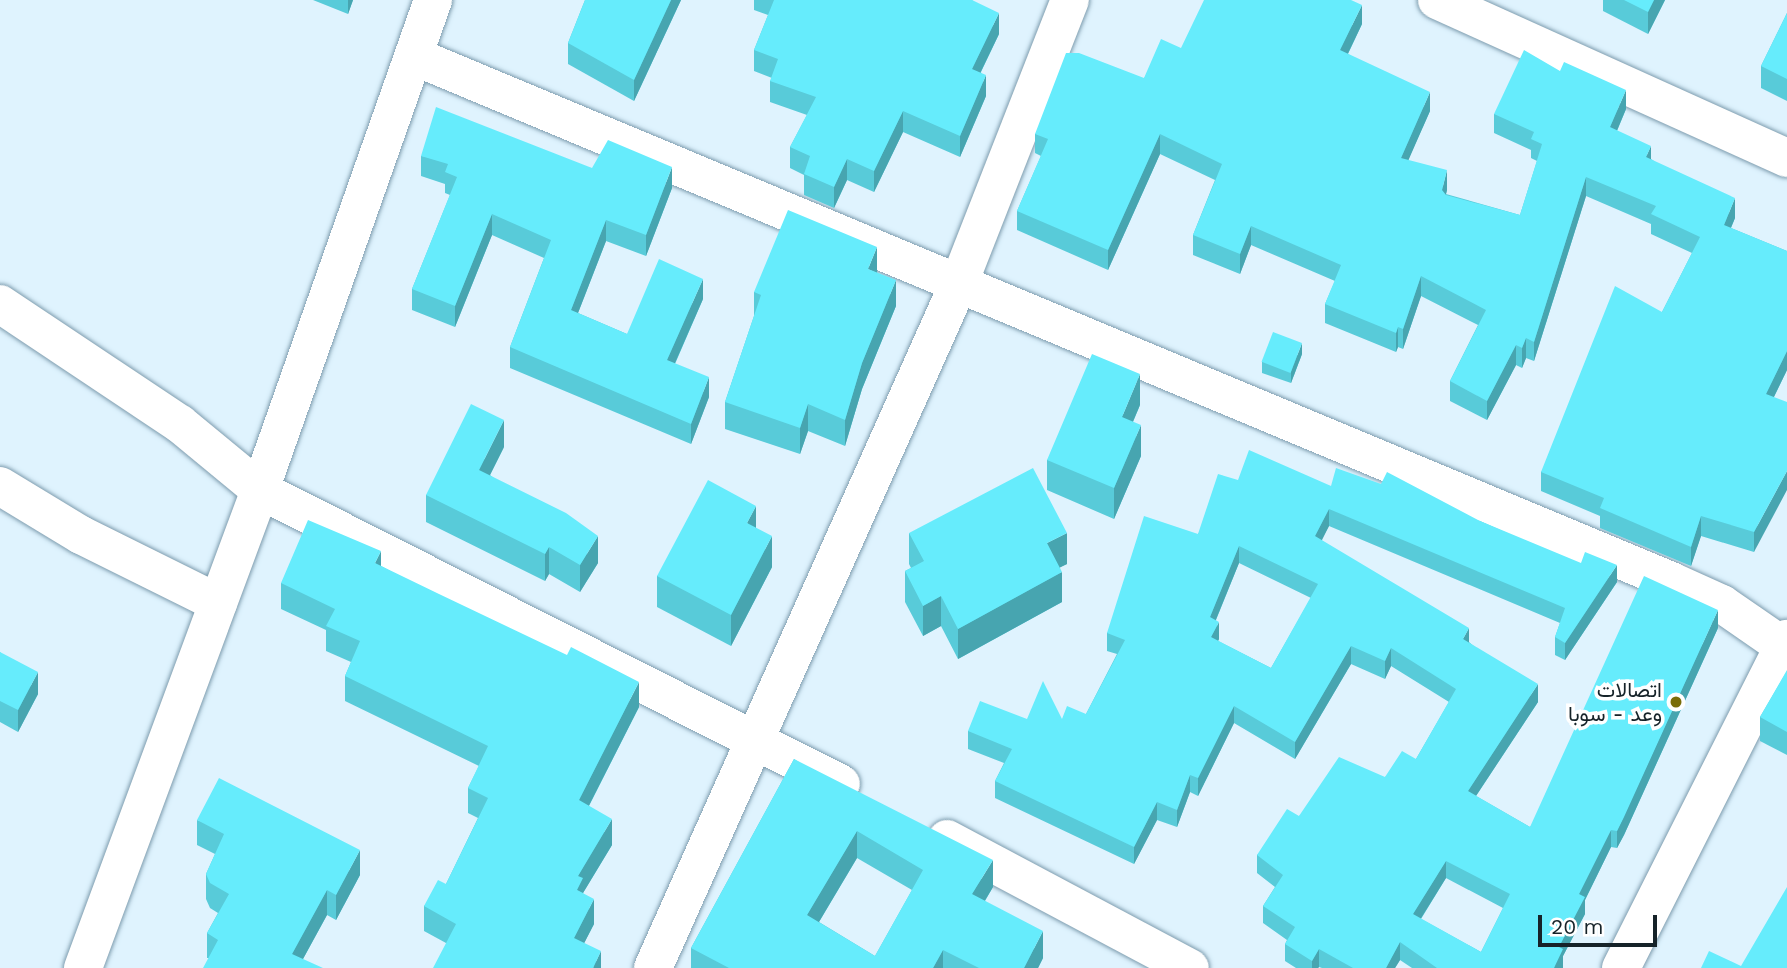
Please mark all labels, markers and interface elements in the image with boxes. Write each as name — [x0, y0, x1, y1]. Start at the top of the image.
place label: اتصالات وعد - سوبا — [1568, 677, 1662, 727]
marker: اتصالات وعد - سوبا — [1668, 694, 1684, 710]
scale bar — [1542, 902, 1661, 946]
text: 20 m — [1551, 914, 1603, 939]

